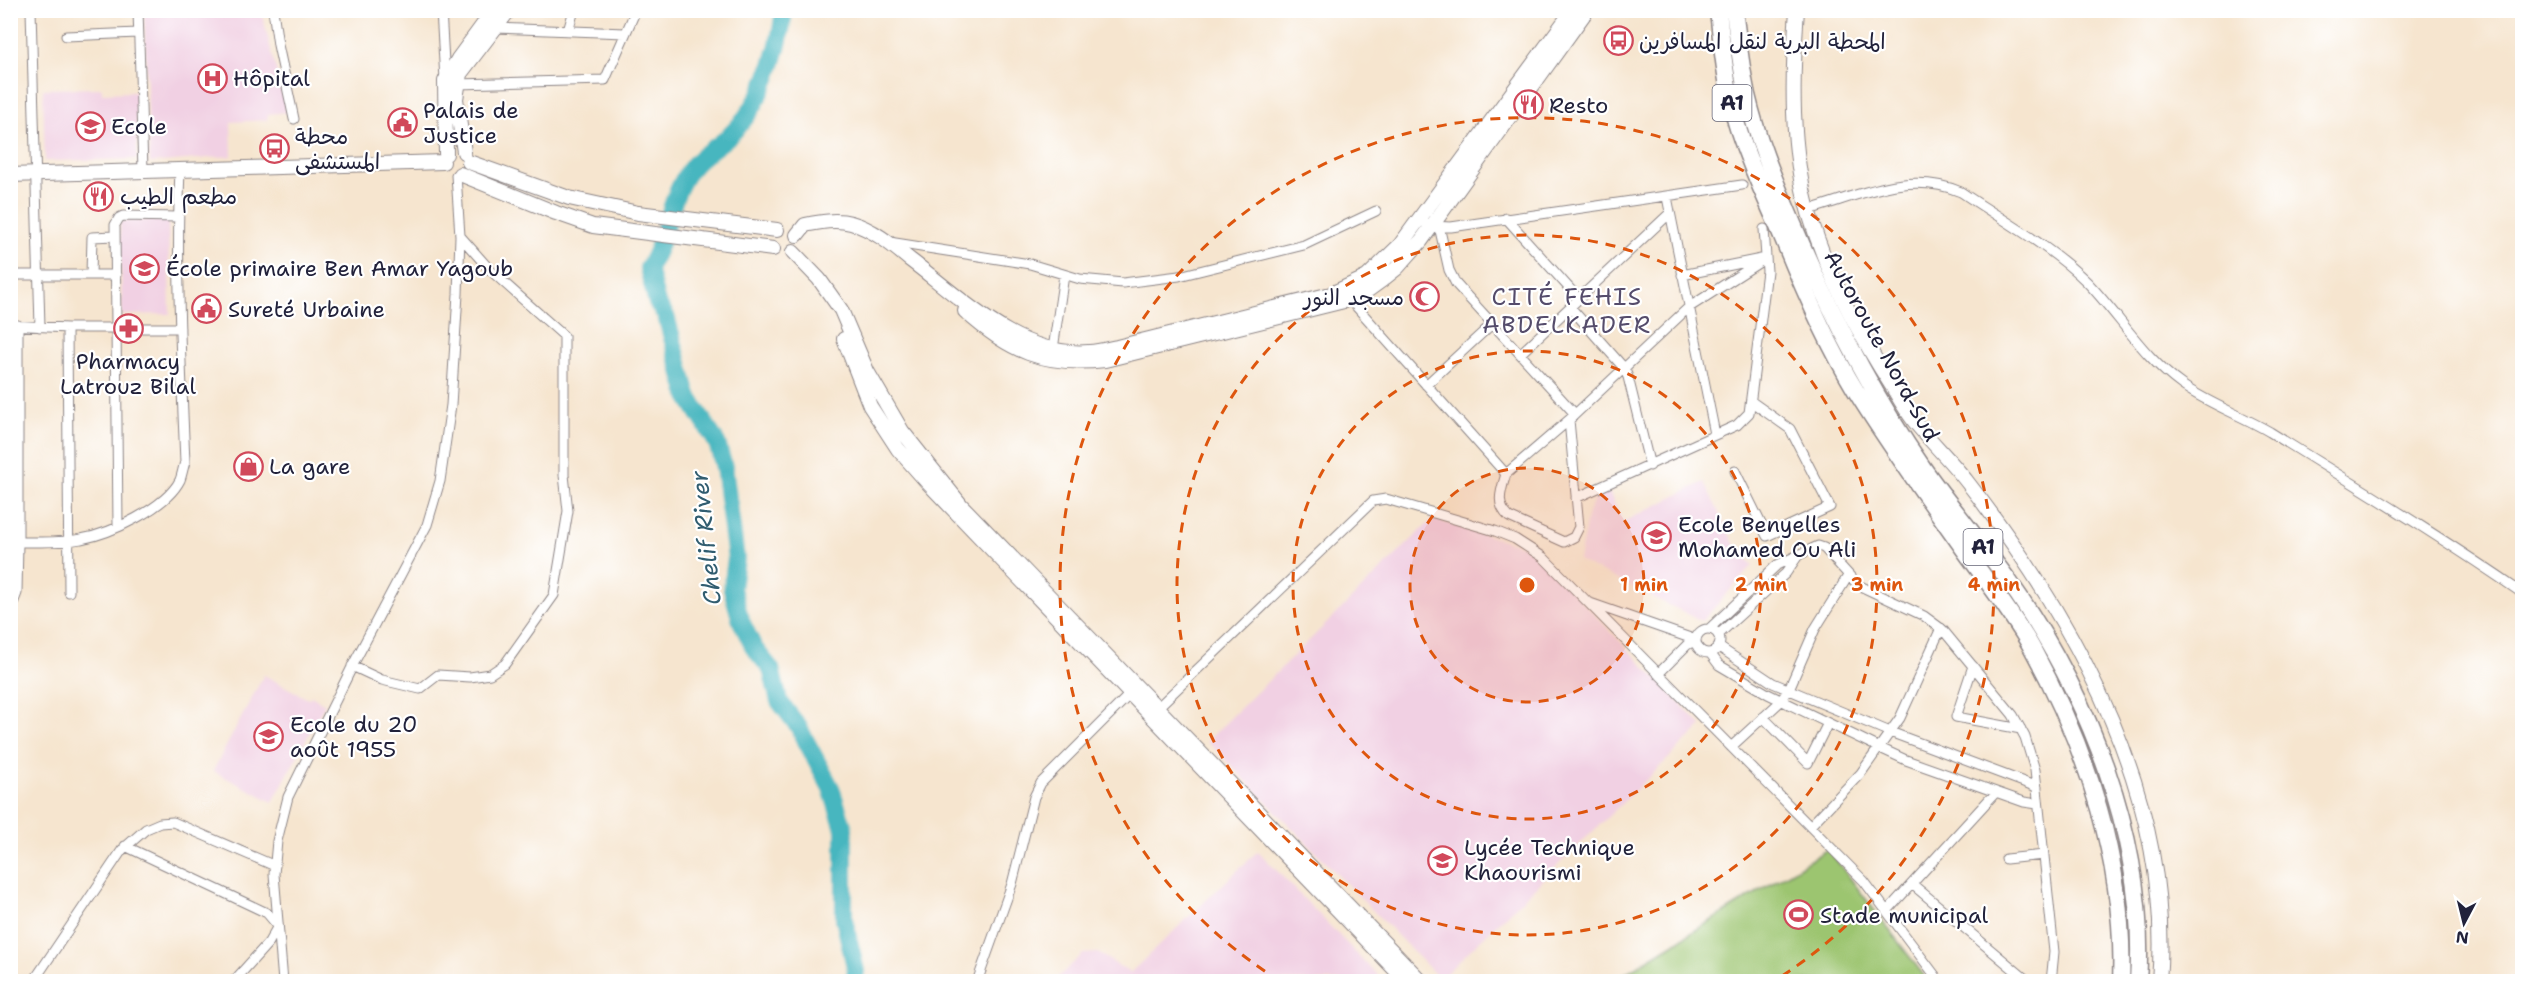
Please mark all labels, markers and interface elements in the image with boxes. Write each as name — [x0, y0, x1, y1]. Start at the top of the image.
bus stop icon: المحطة البرية لنقل المسافرين — [1602, 25, 1634, 57]
place label: المحطة البرية لنقل المسافرين — [1639, 27, 1886, 56]
hospital icon: Hôpital — [196, 62, 228, 94]
place label: Hôpital — [233, 64, 310, 93]
road number: A1 — [1712, 85, 1752, 121]
restaurant icon: Resto — [1512, 89, 1544, 121]
place label: Resto — [1549, 91, 1608, 120]
place label: Palais de Justice — [423, 96, 519, 150]
public building icon: Palais de Justice — [386, 107, 418, 139]
school or university icon: Ecole — [74, 110, 106, 142]
place label: Ecole — [111, 112, 167, 141]
place label: محطة المستشفى — [295, 122, 380, 176]
bus stop icon: محطة المستشفى — [258, 133, 290, 165]
restaurant icon: مطعم الطيب — [83, 180, 115, 212]
place label: مطعم الطيب — [120, 182, 237, 213]
street label: Autoroute Nord-Sud — [1817, 245, 1947, 447]
school or university icon: École primaire Ben Amar Yagoub — [129, 252, 161, 284]
place label: École primaire Ben Amar Yagoub — [166, 254, 513, 283]
mosque icon: مسجد النور — [1409, 281, 1441, 313]
district label: CITÉ FEHIS ABDELKADER — [1482, 281, 1652, 341]
place label: مسجد النور — [1302, 283, 1404, 312]
public building icon: Sureté Urbaine — [191, 293, 223, 325]
place label: Sureté Urbaine — [228, 295, 385, 324]
pharmacy icon: Pharmacy Latrouz Bilal — [112, 313, 144, 345]
place label: Pharmacy Latrouz Bilal — [60, 347, 196, 401]
shop icon: La gare — [232, 450, 264, 482]
place label: La gare — [269, 452, 350, 481]
water label: Chelif River — [683, 469, 729, 607]
place label: Ecole Benyelles Mohamed Ou Ali — [1678, 510, 1857, 564]
school or university icon: Ecole Benyelles Mohamed Ou Ali — [1641, 521, 1673, 553]
road number: A1 — [1964, 529, 2002, 565]
text: 1 min — [1620, 573, 1668, 597]
text: 2 min — [1735, 573, 1787, 597]
text: 3 min — [1851, 573, 1903, 597]
text: 4 min — [1968, 573, 2020, 597]
centre of rings — [1517, 575, 1537, 595]
place label: Ecole du 20 août 1955 — [290, 710, 417, 764]
school or university icon: Ecole du 20 août 1955 — [253, 721, 285, 753]
place label: Lycée Technique Khaourismi — [1464, 833, 1635, 887]
school or university icon: Lycée Technique Khaourismi — [1427, 844, 1459, 876]
north arrow — [2434, 893, 2494, 953]
sports icon: Stade municipal — [1783, 899, 1815, 931]
place label: Stade municipal — [1820, 901, 1989, 930]
text: N — [2455, 926, 2470, 949]

